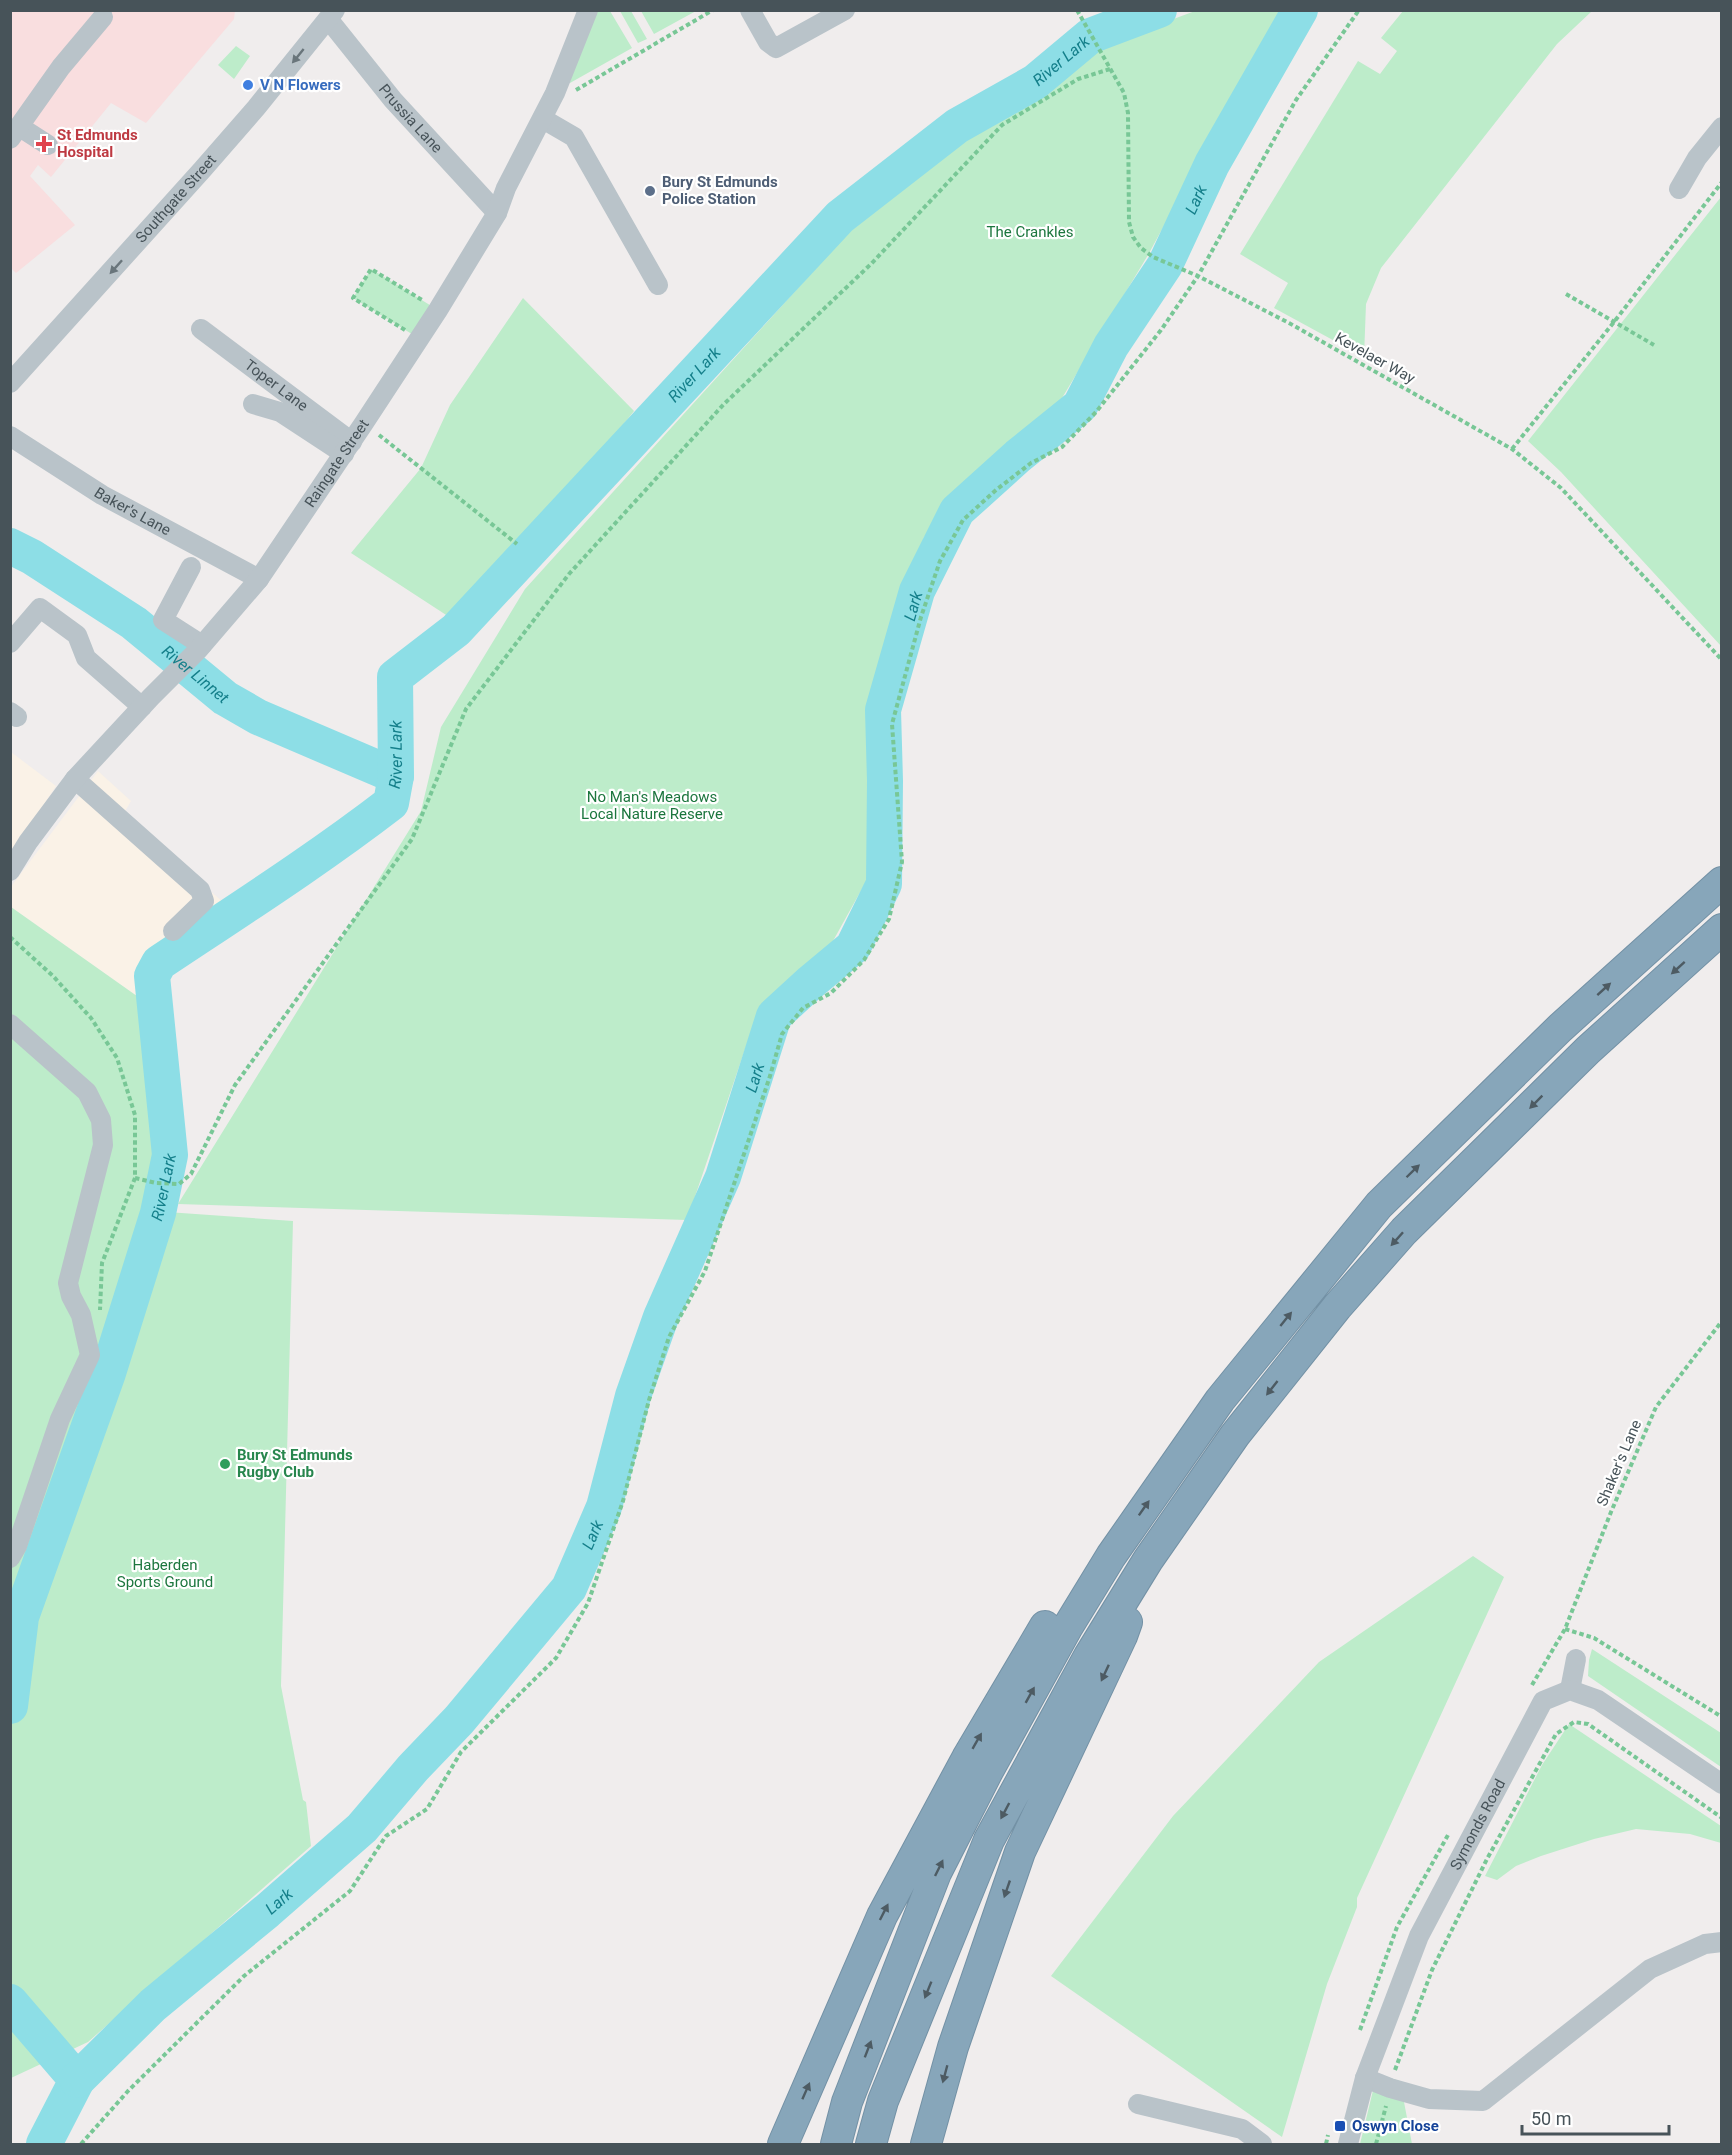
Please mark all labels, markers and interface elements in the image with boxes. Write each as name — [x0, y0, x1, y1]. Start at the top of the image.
water label: River Lark — [1029, 31, 1094, 90]
one-way arrow — [292, 48, 305, 64]
place label: V N Flowers — [260, 76, 341, 94]
marker: V N Flowers — [241, 78, 255, 92]
street label: Prussia Lane — [375, 81, 446, 157]
place label: St Edmunds Hospital — [57, 126, 138, 161]
marker: St Edmunds Hospital — [35, 135, 53, 153]
street label: Southgate Street — [132, 151, 220, 246]
place label: Bury St Edmunds Police Station — [662, 173, 778, 208]
water label: Lark — [1181, 181, 1211, 217]
marker: Bury St Edmunds Police Station — [643, 184, 657, 198]
park label: The Crankles — [987, 223, 1073, 241]
one-way arrow — [110, 259, 123, 274]
street label: Kevelaer Way — [1332, 329, 1418, 387]
water label: River Lark — [664, 342, 725, 406]
street label: Toper Lane — [241, 356, 312, 415]
street label: Raingate Street — [301, 416, 373, 511]
street label: Baker's Lane — [91, 483, 174, 539]
water label: Lark — [900, 588, 926, 623]
water label: River Linnet — [158, 641, 234, 707]
water label: River Lark — [384, 719, 406, 790]
park label: No Man's Meadows Local Nature Reserve — [581, 788, 723, 823]
one-way arrow — [1671, 961, 1685, 975]
one-way arrow — [1596, 983, 1611, 996]
water label: Lark — [741, 1059, 768, 1095]
one-way arrow — [1529, 1094, 1543, 1108]
water label: River Lark — [147, 1151, 180, 1223]
one-way arrow — [1406, 1165, 1420, 1179]
one-way arrow — [1391, 1231, 1404, 1246]
one-way arrow — [1280, 1311, 1293, 1327]
one-way arrow — [1266, 1380, 1279, 1396]
street label: Shaker's Lane — [1593, 1417, 1645, 1509]
place label: Bury St Edmunds Rugby Club — [237, 1446, 353, 1481]
marker: Bury St Edmunds Rugby Club — [218, 1457, 232, 1471]
one-way arrow — [1138, 1501, 1150, 1517]
water label: Lark — [577, 1516, 607, 1552]
park label: Haberden Sports Ground — [117, 1556, 213, 1591]
one-way arrow — [1100, 1664, 1109, 1681]
one-way arrow — [1024, 1687, 1035, 1703]
one-way arrow — [972, 1733, 983, 1749]
street label: Symonds Road — [1446, 1776, 1509, 1873]
one-way arrow — [1000, 1803, 1010, 1820]
one-way arrow — [934, 1859, 944, 1877]
one-way arrow — [1002, 1880, 1011, 1898]
water label: Lark — [261, 1883, 297, 1918]
one-way arrow — [880, 1904, 889, 1921]
one-way arrow — [923, 1982, 933, 2000]
one-way arrow — [863, 2040, 873, 2058]
one-way arrow — [940, 2065, 950, 2083]
one-way arrow — [802, 2082, 811, 2100]
scale bar — [1522, 2098, 1669, 2136]
text: 50 m — [1531, 2108, 1571, 2129]
place label: Oswyn Close — [1352, 2117, 1439, 2135]
marker: Oswyn Close — [1333, 2119, 1347, 2133]

